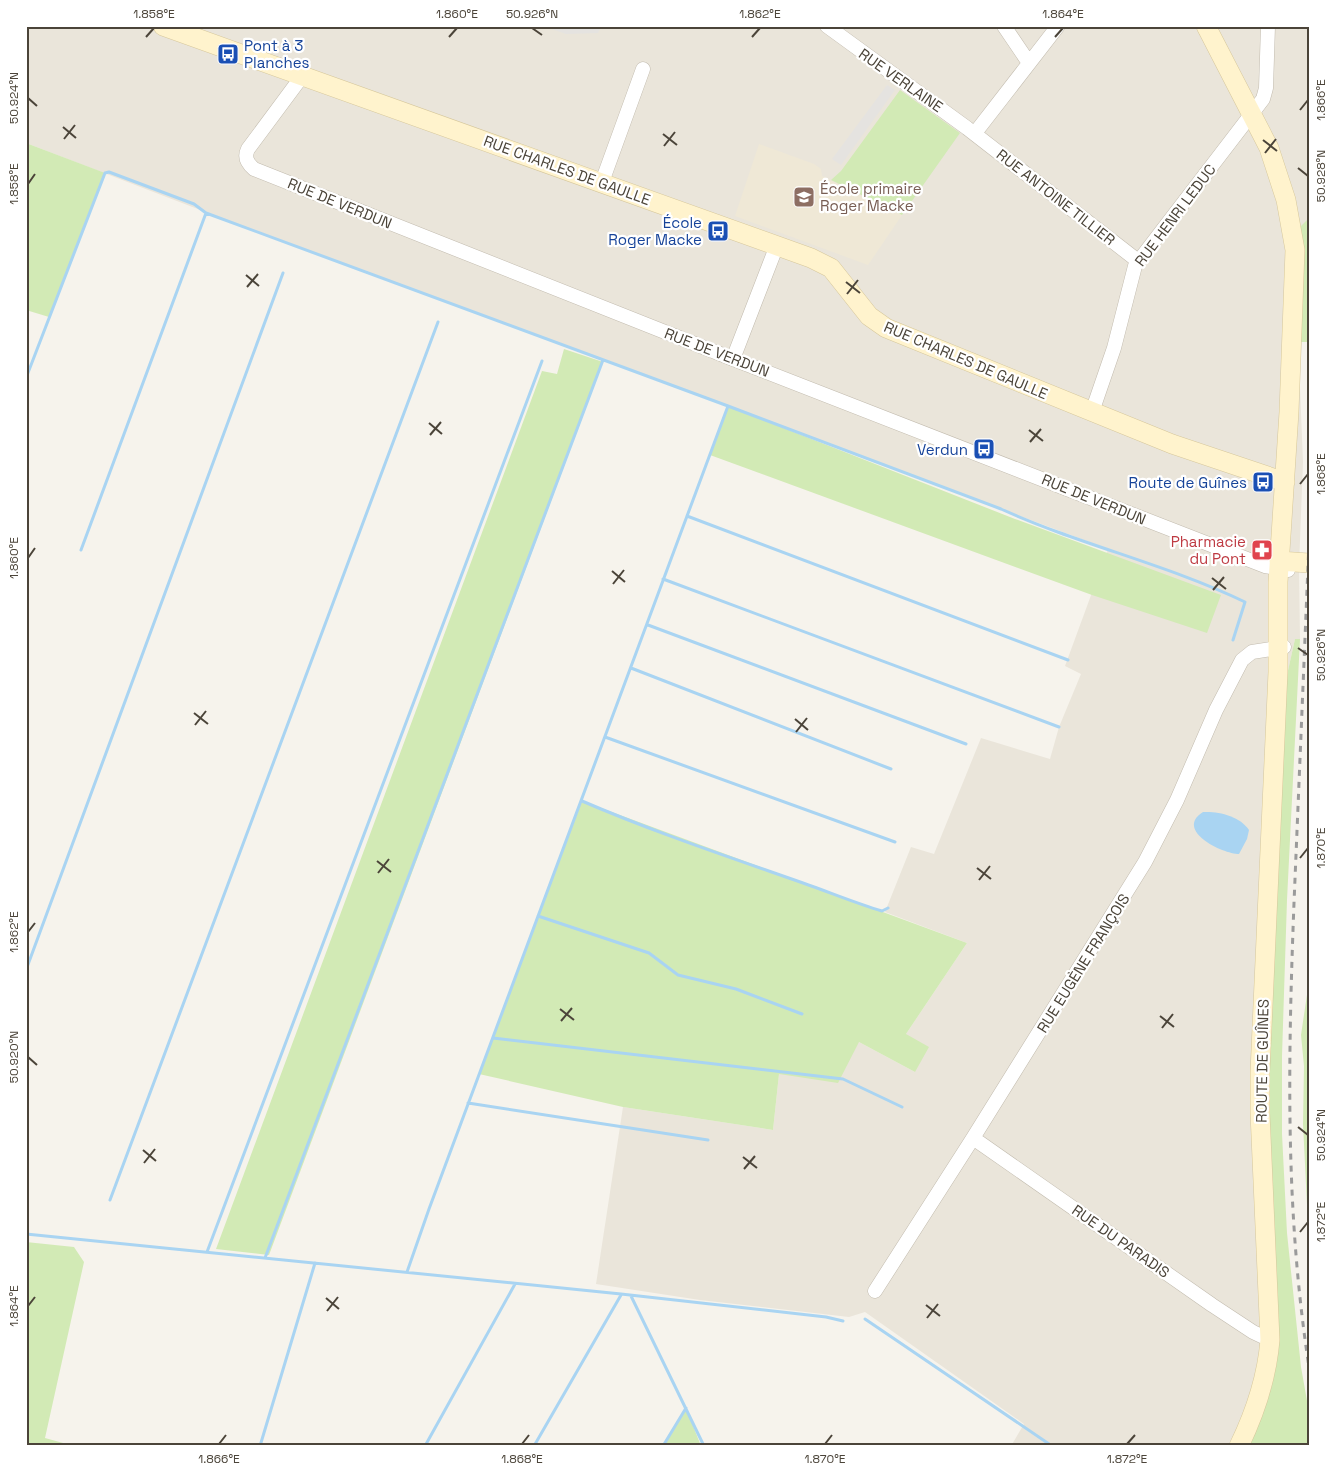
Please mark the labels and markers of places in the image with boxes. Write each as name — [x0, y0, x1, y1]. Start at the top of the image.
place label: Pont à 3 Planches — [244, 36, 310, 72]
bus stop icon: Pont à 3 Planches — [216, 42, 240, 66]
place label: École primaire Roger Macke — [820, 179, 922, 215]
school or university icon: École primaire Roger Macke — [792, 185, 816, 209]
place label: École Roger Macke — [608, 213, 702, 249]
bus stop icon: École Roger Macke — [706, 219, 730, 243]
bus stop icon: Verdun — [972, 437, 996, 461]
place label: Verdun — [917, 440, 968, 459]
bus stop icon: Route de Guînes — [1251, 470, 1275, 494]
place label: Route de Guînes — [1129, 473, 1247, 492]
place label: Pharmacie du Pont — [1171, 532, 1246, 568]
pharmacy icon: Pharmacie du Pont — [1250, 538, 1274, 562]

